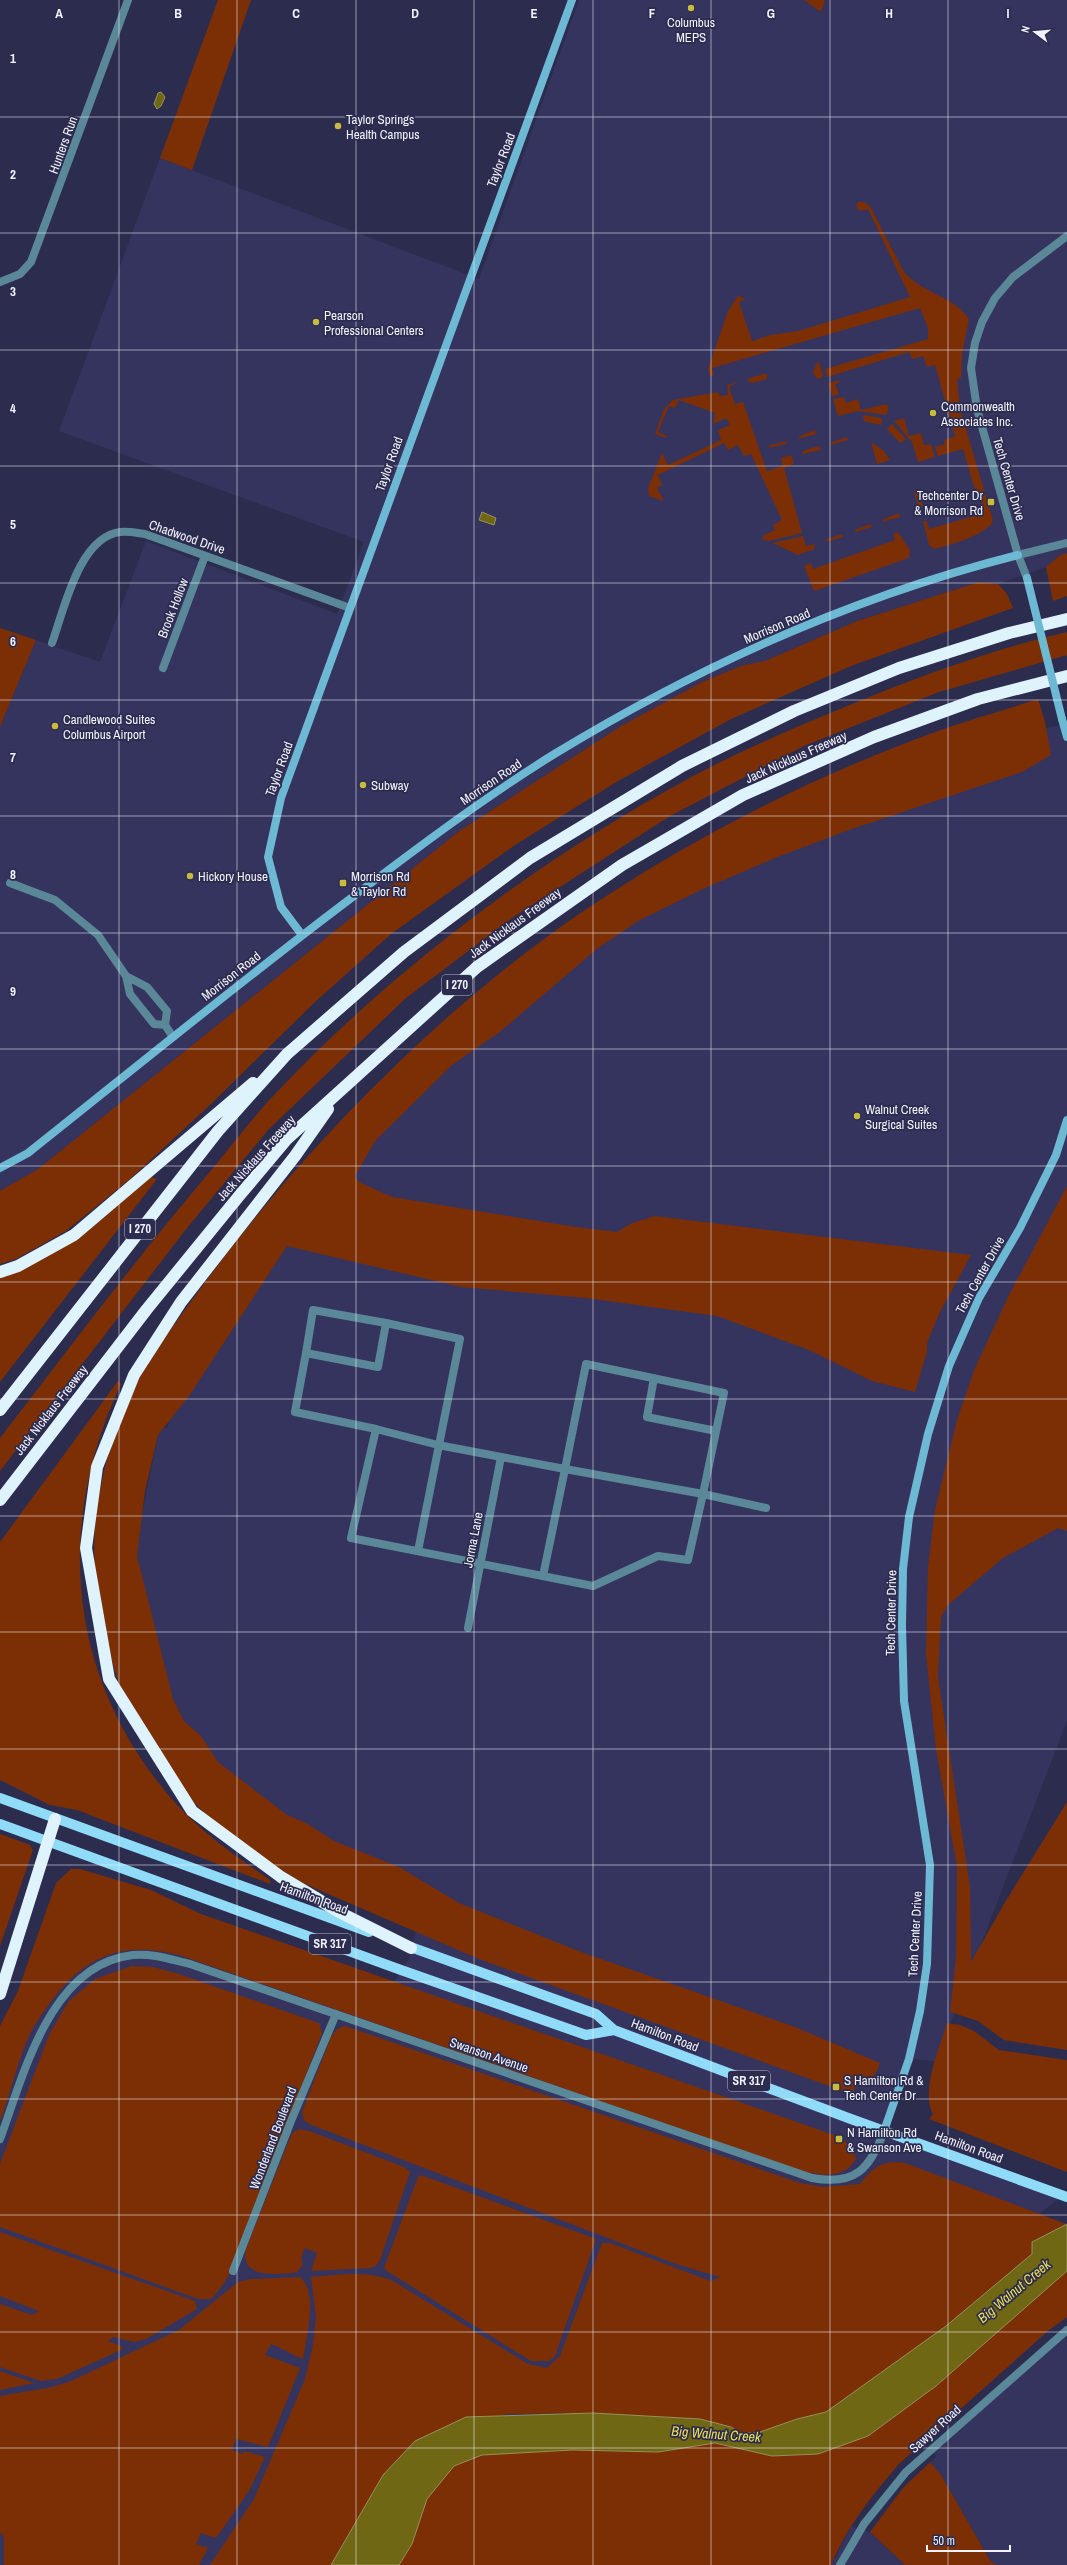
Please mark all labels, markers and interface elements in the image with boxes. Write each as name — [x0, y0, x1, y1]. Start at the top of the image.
marker: Columbus MEPS — [686, 3, 696, 13]
text: A — [55, 5, 63, 22]
text: B — [174, 5, 182, 22]
text: C — [292, 5, 300, 22]
text: D — [411, 5, 419, 22]
text: E — [530, 5, 538, 22]
text: F — [649, 5, 656, 22]
text: G — [767, 5, 775, 22]
text: H — [885, 5, 893, 22]
text: I — [1007, 5, 1010, 22]
north arrow — [1015, 12, 1055, 52]
place label: Columbus MEPS — [667, 14, 715, 46]
text: N — [1018, 24, 1033, 34]
text: 1 — [10, 50, 16, 67]
place label: Taylor Springs Health Campus — [346, 111, 419, 143]
street label: Hunters Run — [45, 114, 81, 176]
marker: Taylor Springs Health Campus — [333, 121, 343, 131]
street label: Taylor Road — [483, 130, 519, 190]
text: 2 — [10, 166, 16, 183]
text: 3 — [10, 283, 16, 300]
place label: Pearson Professional Centers — [324, 307, 424, 339]
marker: Pearson Professional Centers — [311, 317, 321, 327]
place label: Commonwealth Associates Inc. — [940, 398, 1015, 430]
text: 4 — [10, 400, 16, 417]
marker: Commonwealth Associates Inc. — [928, 408, 938, 418]
street label: Taylor Road — [371, 434, 407, 494]
street label: Tech Center Drive — [989, 435, 1029, 523]
place label: Techcenter Dr & Morrison Rd — [914, 487, 983, 519]
marker: Techcenter Dr & Morrison Rd — [986, 497, 996, 507]
text: 5 — [10, 516, 16, 533]
street label: Chadwood Drive — [147, 516, 227, 558]
street label: Brook Hollow — [154, 575, 192, 640]
street label: Morrison Road — [741, 604, 813, 648]
text: 6 — [10, 633, 16, 650]
place label: Candlewood Suites Columbus Airport — [63, 711, 155, 743]
marker: Candlewood Suites Columbus Airport — [50, 721, 60, 731]
street label: Jack Nicklaus Freeway — [742, 727, 850, 787]
street label: Taylor Road — [261, 739, 297, 799]
text: 7 — [10, 749, 16, 766]
street label: Morrison Road — [457, 755, 525, 809]
place label: Subway — [371, 777, 410, 794]
marker: Subway — [358, 780, 368, 790]
text: 8 — [10, 866, 16, 883]
place label: Hickory House — [198, 868, 268, 885]
place label: Morrison Rd & Taylor Rd — [351, 868, 410, 900]
marker: Hickory House — [185, 871, 195, 881]
marker: Morrison Rd & Taylor Rd — [338, 878, 348, 888]
street label: Jack Nicklaus Freeway — [466, 884, 565, 962]
street label: Morrison Road — [198, 948, 264, 1004]
road number: I 270 — [442, 975, 472, 995]
text: 9 — [10, 983, 16, 1000]
place label: Walnut Creek Surgical Suites — [865, 1101, 937, 1133]
street label: Jack Nicklaus Freeway — [213, 1111, 299, 1204]
marker: Walnut Creek Surgical Suites — [852, 1111, 862, 1121]
road number: I 270 — [125, 1219, 155, 1239]
street label: Tech Center Drive — [952, 1233, 1008, 1317]
street label: Jack Nicklaus Freeway — [11, 1361, 92, 1458]
street label: Jorma Lane — [459, 1511, 487, 1569]
street label: Tech Center Drive — [882, 1570, 900, 1656]
street label: Hamilton Road — [278, 1878, 350, 1918]
street label: Tech Center Drive — [904, 1891, 926, 1977]
road number: SR 317 — [309, 1934, 351, 1954]
street label: Hamilton Road — [629, 2014, 701, 2056]
street label: Swanson Avenue — [447, 2034, 531, 2076]
road number: SR 317 — [728, 2071, 770, 2091]
place label: S Hamilton Rd & Tech Center Dr — [844, 2072, 924, 2104]
marker: S Hamilton Rd & Tech Center Dr — [831, 2082, 841, 2092]
street label: Wonderland Boulevard — [246, 2084, 300, 2192]
place label: N Hamilton Rd & Swanson Ave — [847, 2124, 922, 2156]
street label: Hamilton Road — [933, 2127, 1005, 2167]
marker: N Hamilton Rd & Swanson Ave — [834, 2134, 844, 2144]
water label: Big Walnut Creek — [974, 2254, 1055, 2327]
street label: Sawyer Road — [906, 2401, 965, 2457]
water label: Big Walnut Creek — [671, 2422, 763, 2446]
scale bar — [927, 2527, 1010, 2553]
text: 50 m — [933, 2533, 955, 2549]

